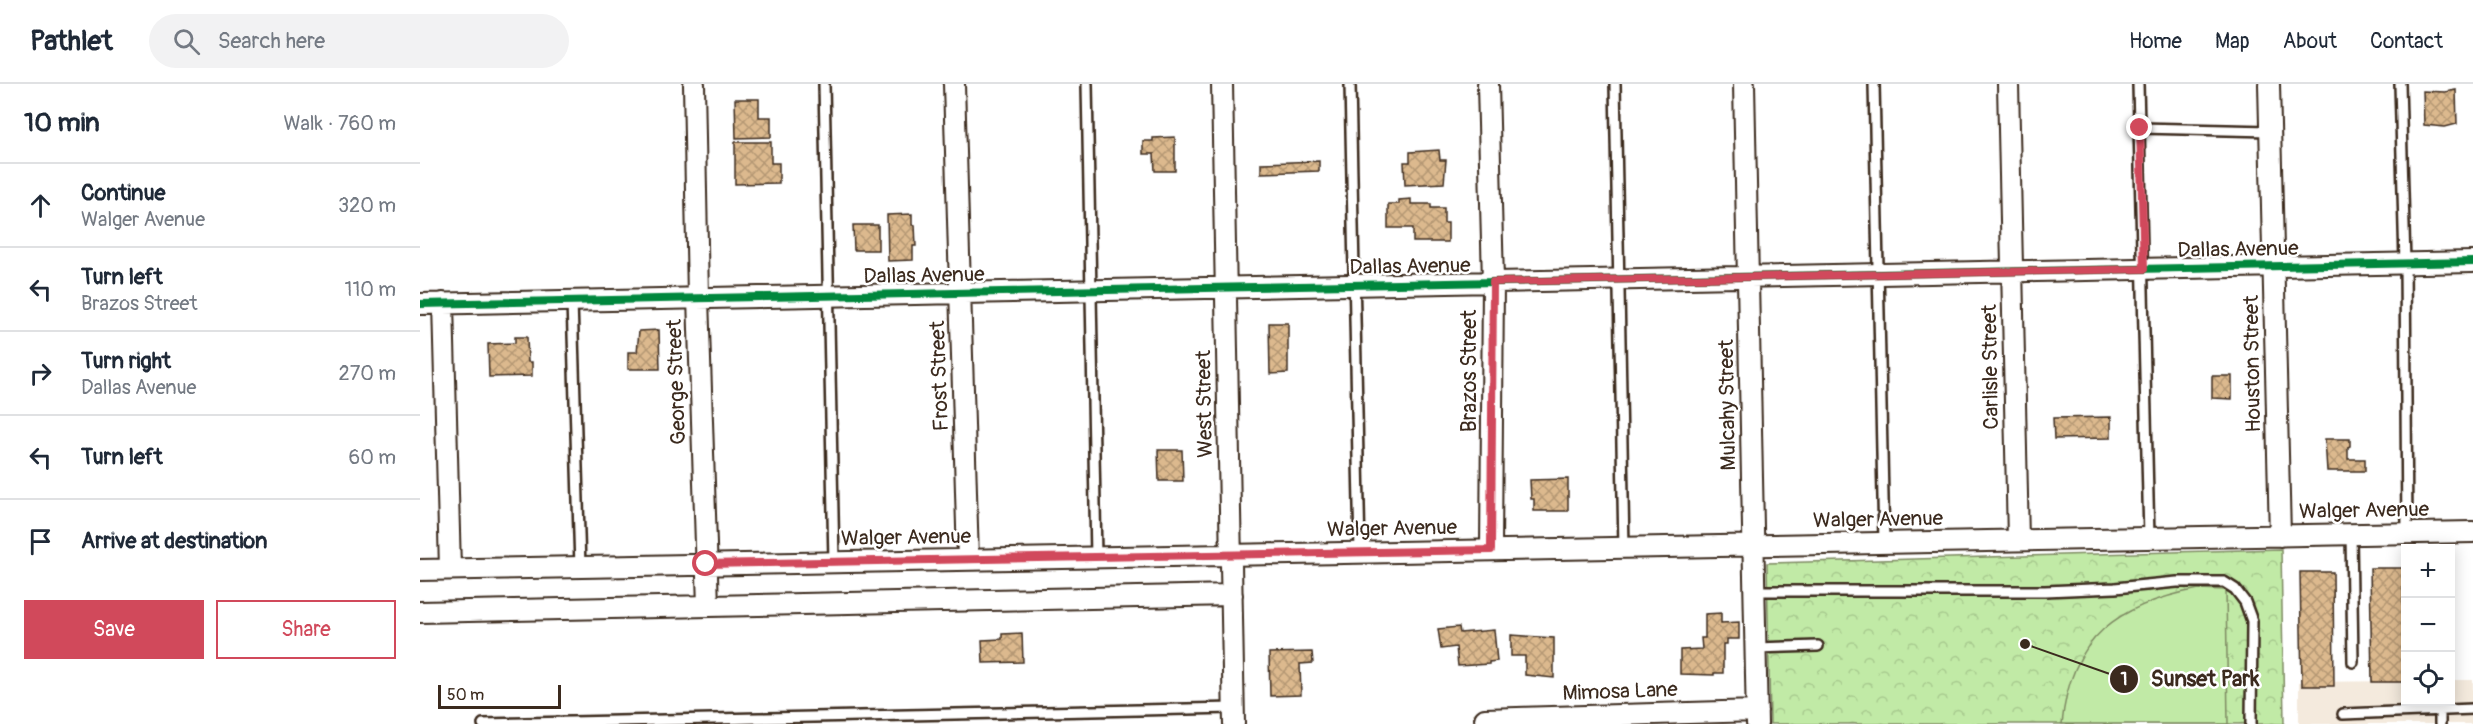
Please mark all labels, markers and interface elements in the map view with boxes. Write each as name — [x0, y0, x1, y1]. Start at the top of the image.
search box — [149, 14, 569, 68]
text: Pathlet — [30, 24, 113, 59]
icon: search — [170, 25, 203, 58]
text: Search here — [218, 27, 325, 55]
text: Home — [2129, 28, 2182, 55]
text: Map — [2215, 28, 2250, 55]
text: About — [2283, 28, 2337, 55]
text: Contact — [2370, 28, 2443, 55]
text: 10 min — [24, 107, 100, 139]
text: Walk · 760 m — [283, 111, 396, 136]
route end — [2126, 114, 2152, 140]
text: Continue — [81, 179, 165, 207]
icon: ahead — [24, 189, 57, 222]
text: 320 m — [338, 193, 396, 218]
text: Walger Avenue — [81, 207, 205, 232]
street label: Dallas Avenue — [2177, 235, 2299, 264]
street label: Dallas Avenue — [1349, 252, 1471, 281]
street label: Dallas Avenue — [863, 261, 985, 290]
text: Turn left — [81, 263, 163, 291]
icon: left — [24, 273, 57, 306]
text: 110 m — [345, 277, 396, 302]
text: Brazos Street — [81, 291, 197, 316]
street label: Houston Street — [2238, 295, 2267, 433]
street label: Carlisle Street — [1976, 304, 2005, 430]
street label: Brazos Street — [1456, 309, 1483, 432]
street label: George Street — [661, 318, 692, 445]
street label: Frost Street — [924, 320, 955, 432]
street label: Mulcahy Street — [1713, 339, 1742, 471]
text: Turn right — [81, 347, 171, 375]
street label: West Street — [1190, 349, 1219, 458]
icon: right — [24, 357, 57, 390]
text: 270 m — [338, 361, 396, 386]
text: Dallas Avenue — [81, 375, 196, 400]
icon: left — [24, 441, 57, 474]
text: Turn left — [81, 443, 163, 471]
text: 60 m — [349, 445, 396, 470]
street label: Walger Avenue — [2299, 496, 2430, 525]
street label: Walger Avenue — [1813, 505, 1944, 534]
street label: Walger Avenue — [1327, 514, 1458, 543]
street label: Walger Avenue — [841, 523, 972, 552]
icon: arrive — [24, 525, 57, 558]
text: Arrive at destination — [81, 527, 267, 555]
map controls — [2401, 544, 2455, 706]
button: + — [2401, 544, 2455, 598]
route start — [692, 550, 718, 576]
button: − — [2401, 598, 2455, 652]
button: Save — [24, 600, 204, 659]
button: Share — [216, 600, 396, 659]
button: locate — [2401, 652, 2455, 706]
callout: Sunset Park — [2109, 659, 2272, 699]
text: Sunset Park — [2151, 665, 2260, 693]
text: 1 — [2120, 668, 2128, 691]
street label: Mimosa Lane — [1562, 676, 1679, 707]
scale bar — [438, 682, 561, 710]
text: 50 m — [447, 685, 484, 705]

